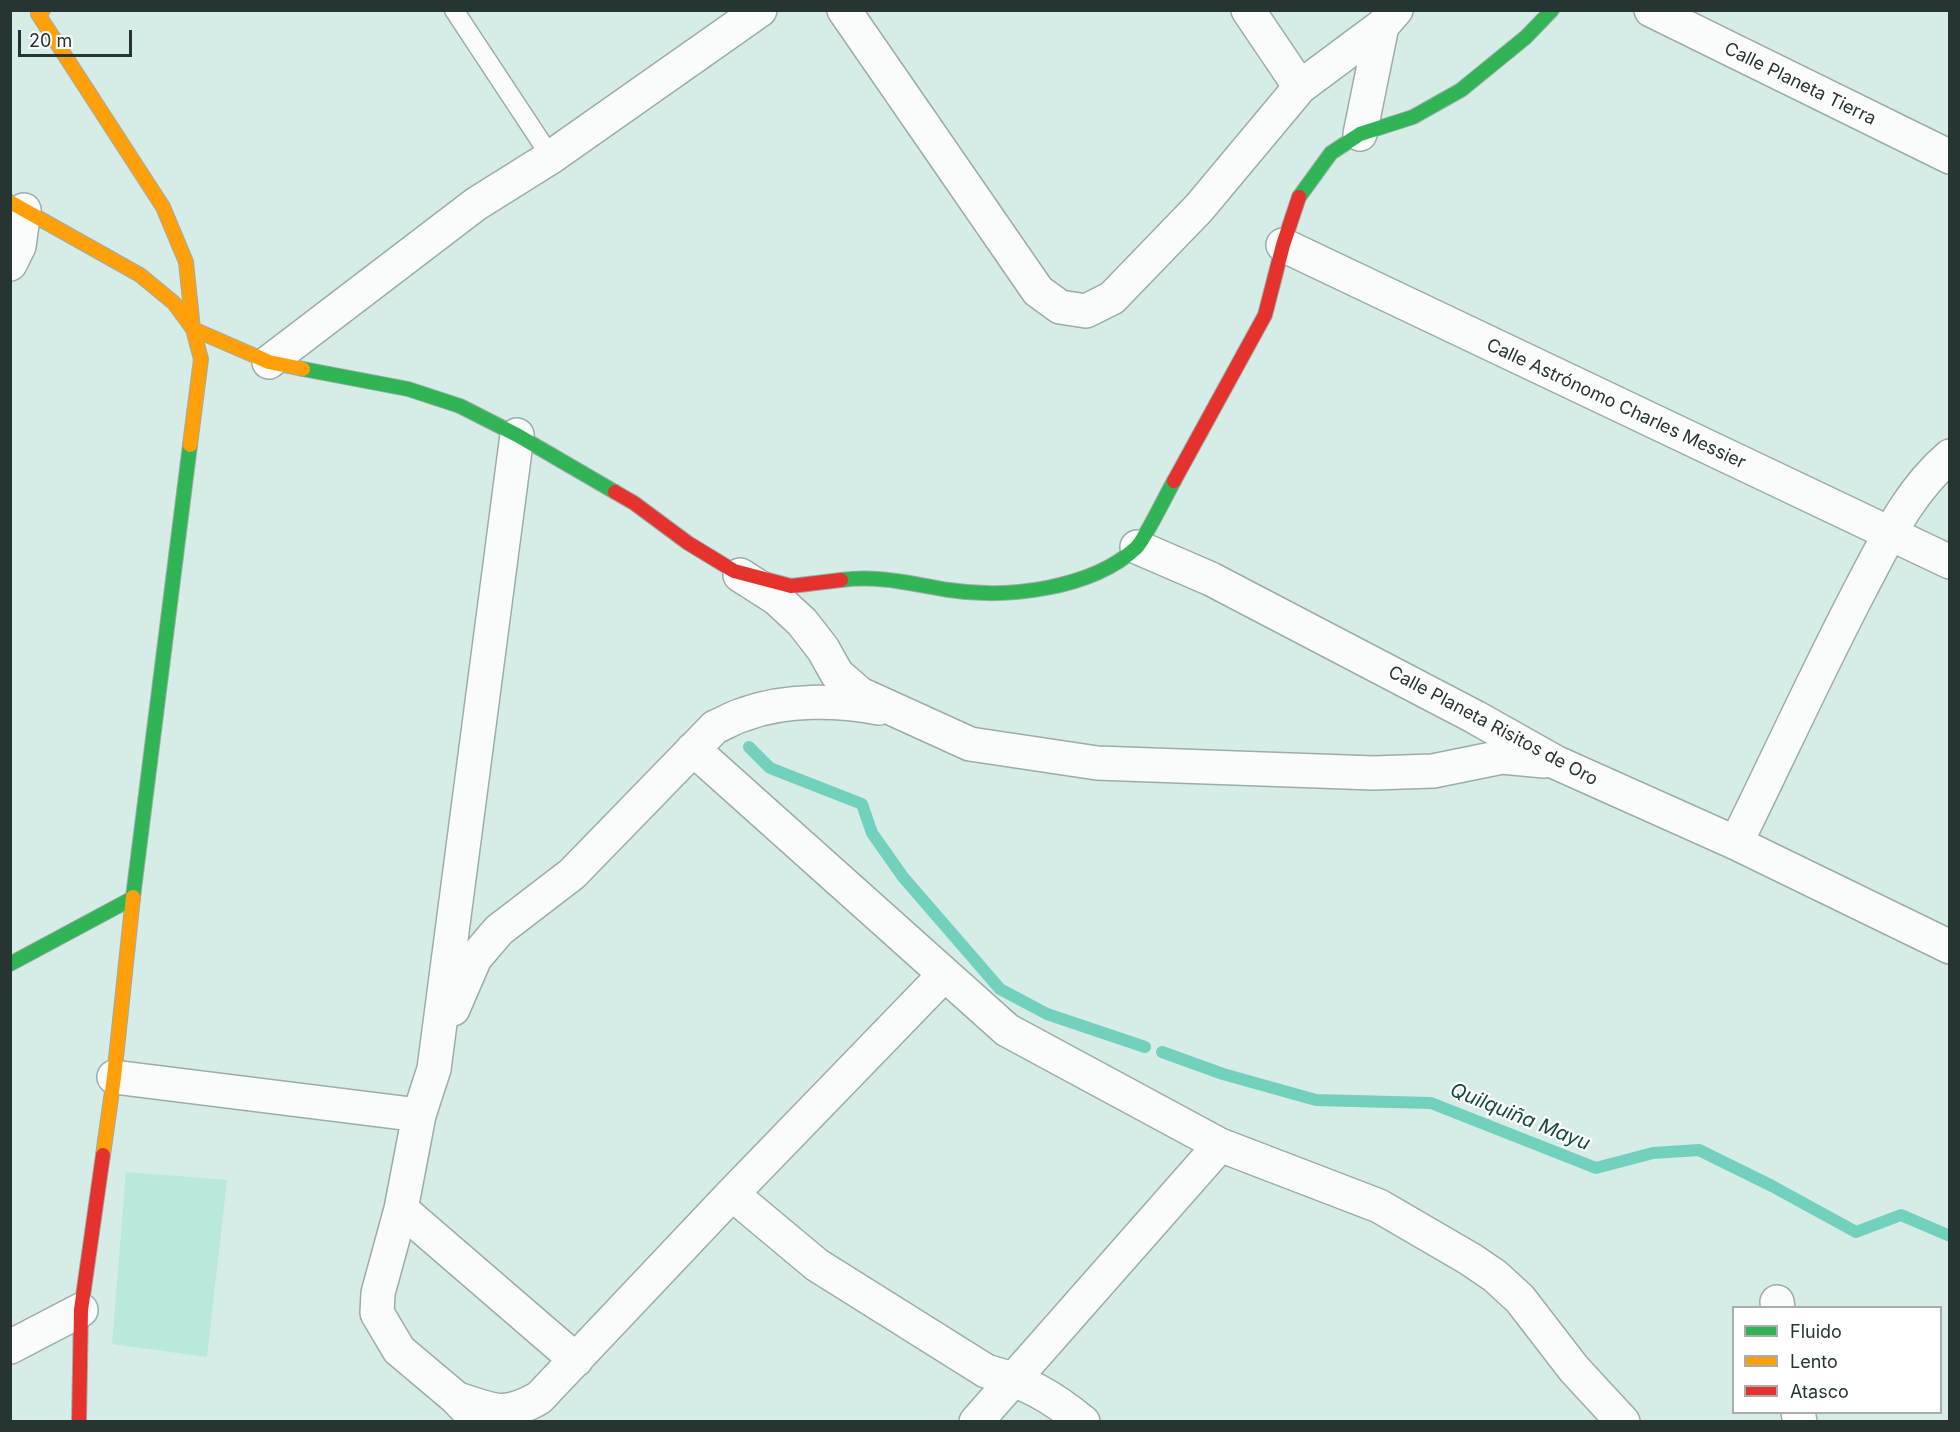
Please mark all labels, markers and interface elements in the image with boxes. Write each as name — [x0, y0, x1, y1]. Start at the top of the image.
scale bar — [21, 18, 135, 56]
text: 20 m — [29, 30, 72, 51]
street label: Calle Planeta Tierra — [1721, 38, 1879, 130]
street label: Calle Astrónomo Charles Messier — [1483, 334, 1749, 474]
street label: Calle Planeta Risitos de Oro — [1385, 661, 1601, 791]
water label: Quilquiña Mayu — [1447, 1078, 1593, 1156]
legend — [1732, 1306, 1942, 1414]
text: Fluido — [1790, 1321, 1842, 1342]
text: Lento — [1790, 1351, 1838, 1372]
text: Atasco — [1790, 1381, 1849, 1402]

